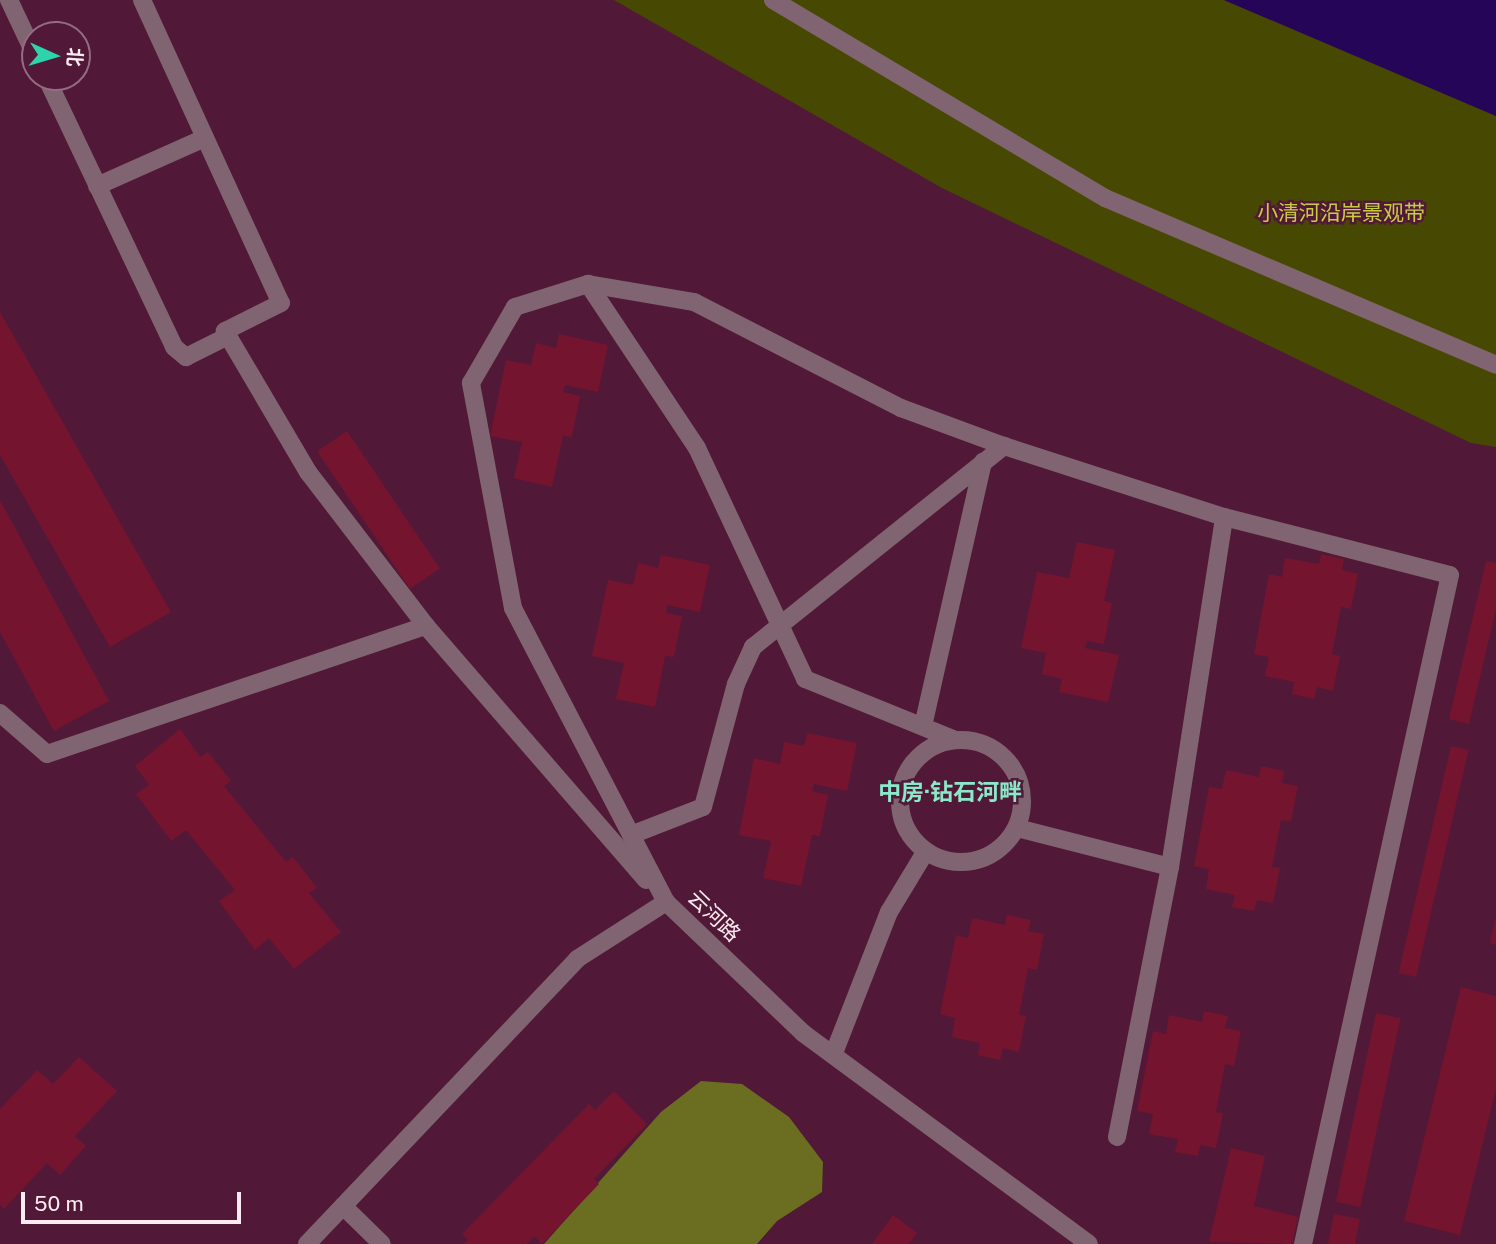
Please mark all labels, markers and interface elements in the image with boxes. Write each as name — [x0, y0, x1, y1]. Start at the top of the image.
north arrow — [21, 21, 91, 91]
text: 北 — [63, 47, 87, 68]
park label: 小清河沿岸景观带 — [1257, 200, 1425, 226]
district label: 中房·钻石河畔 — [878, 778, 1022, 806]
street label: 云河路 — [683, 885, 745, 947]
scale bar — [24, 1178, 245, 1222]
text: 50 m — [34, 1191, 84, 1216]

